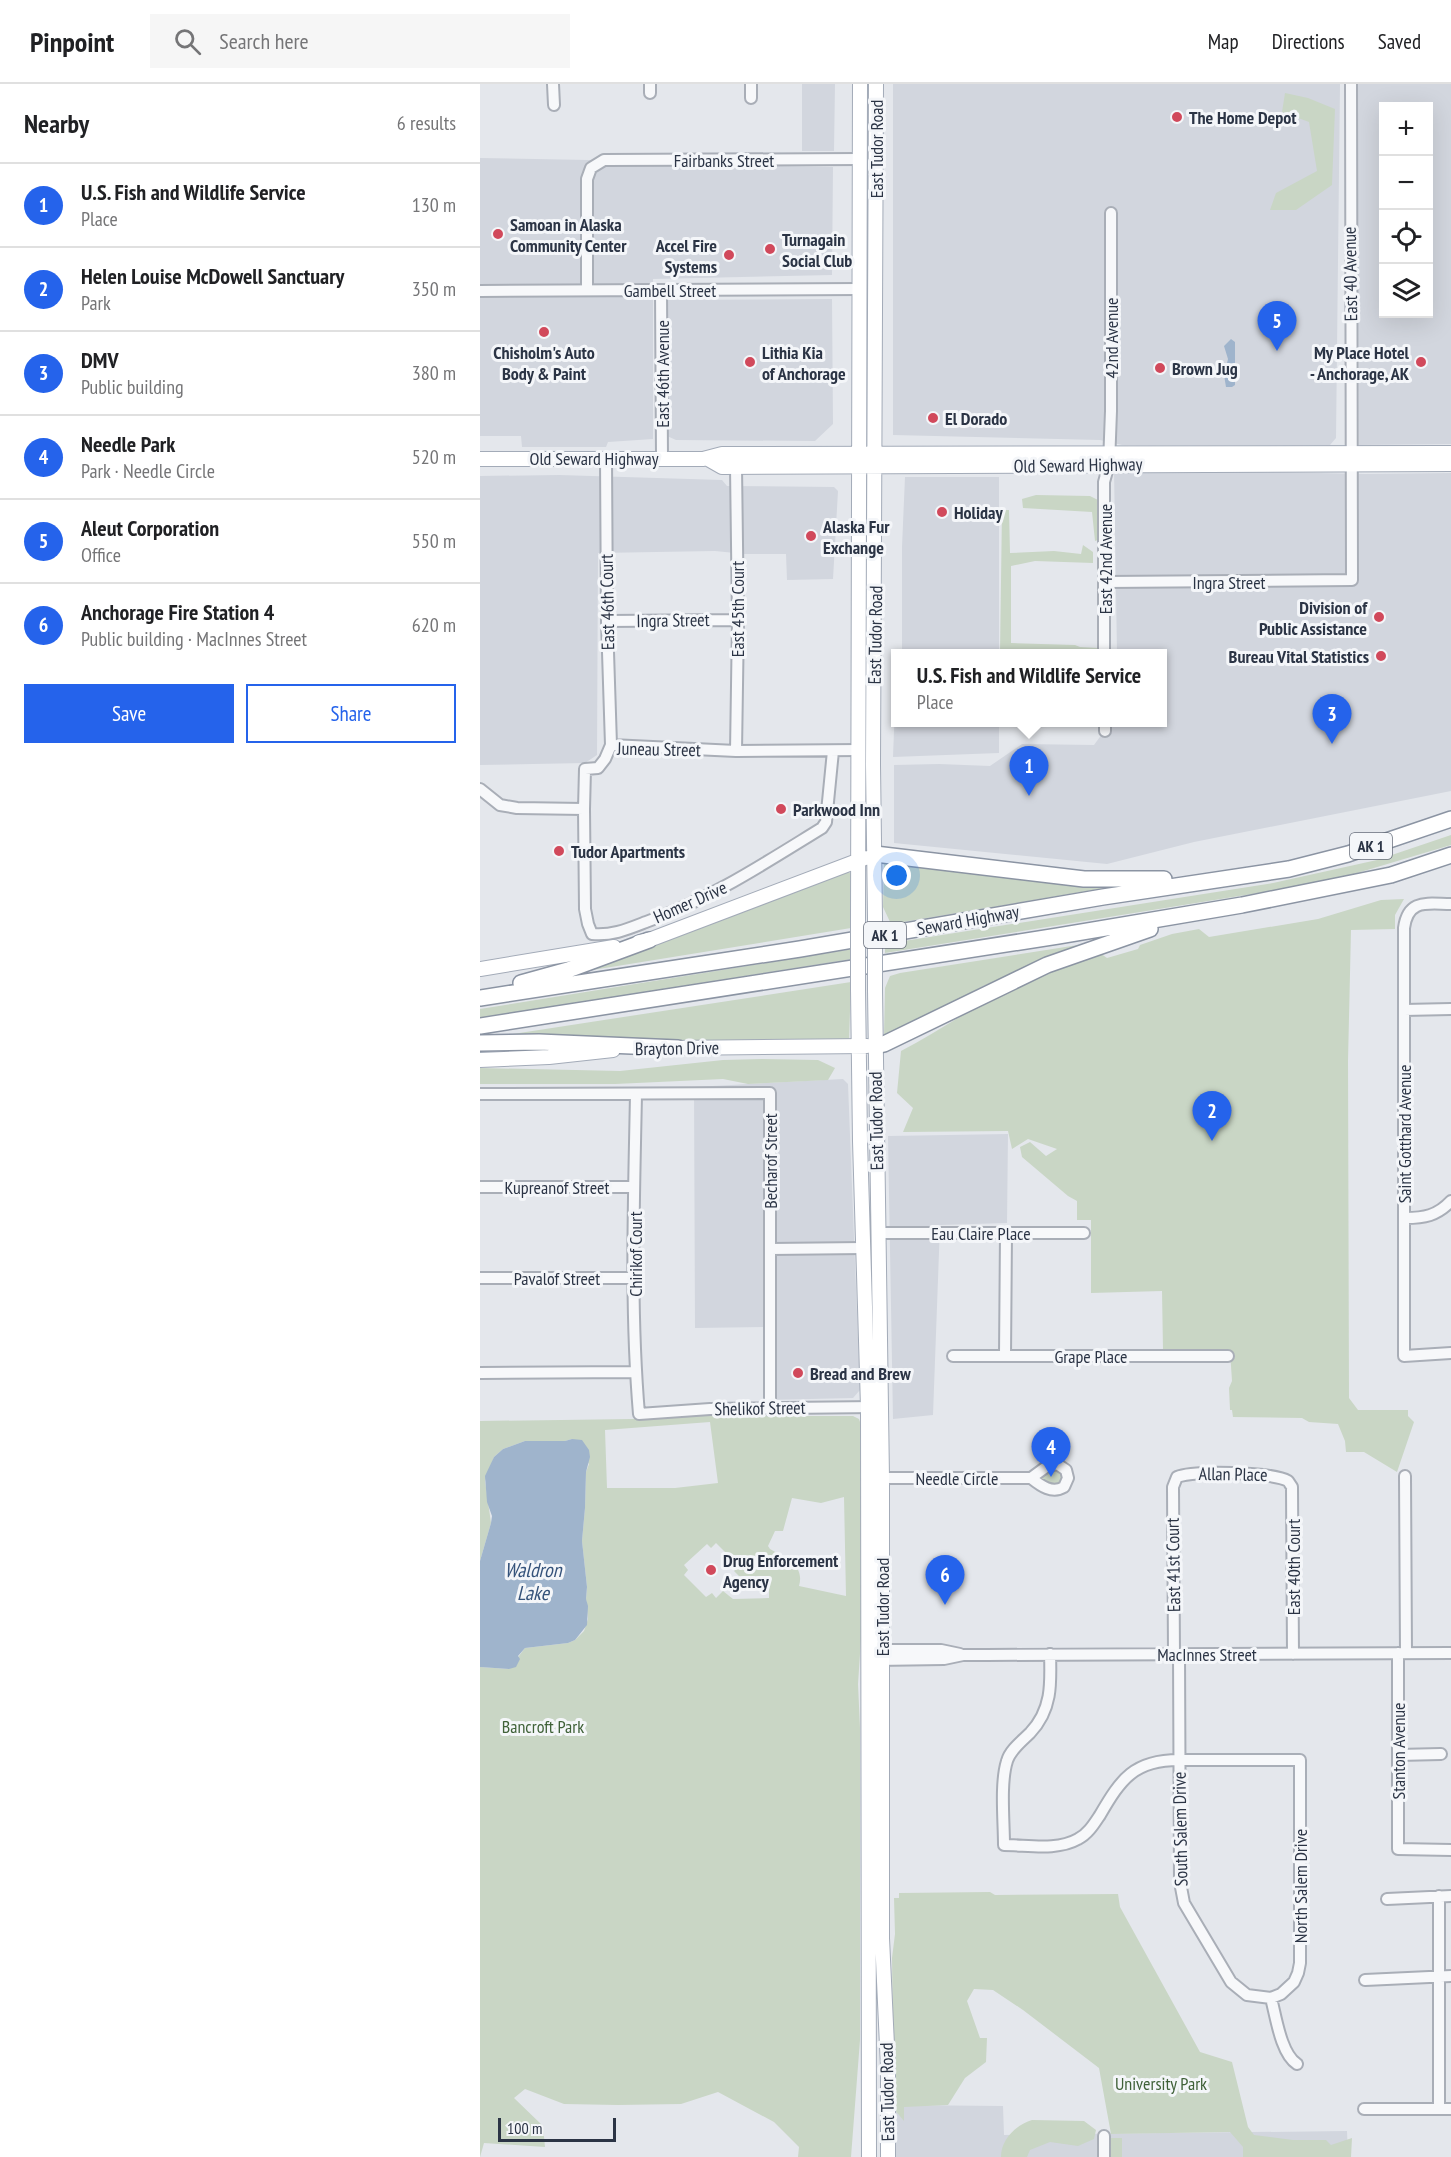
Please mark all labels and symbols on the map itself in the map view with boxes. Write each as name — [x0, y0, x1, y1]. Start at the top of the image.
street label: East Tudor Road — [865, 100, 888, 198]
place label: The Home Depot — [1189, 106, 1297, 129]
marker: The Home Depot — [1170, 110, 1184, 124]
street label: Fairbanks Street — [674, 149, 774, 172]
place label: Samoan in Alaska Community Center — [510, 213, 627, 257]
street label: East 40 Avenue — [1338, 226, 1362, 322]
marker: Samoan in Alaska Community Center — [491, 227, 505, 241]
place label: Turnagain Social Club — [782, 228, 852, 272]
place label: Accel Fire Systems — [655, 234, 717, 278]
marker: Turnagain Social Club — [763, 242, 777, 256]
marker: Accel Fire Systems — [722, 248, 736, 262]
street label: Gambell Street — [624, 279, 716, 302]
street label: 42nd Avenue — [1100, 298, 1123, 378]
pin: 5 — [1258, 302, 1296, 351]
street label: East 46th Avenue — [651, 320, 674, 428]
marker: Chisholm's Auto Body & Paint — [537, 325, 551, 339]
place label: Chisholm's Auto Body & Paint — [493, 341, 595, 385]
place label: Lithia Kia of Anchorage — [762, 341, 846, 385]
place label: My Place Hotel - Anchorage, AK — [1310, 341, 1410, 385]
marker: Lithia Kia of Anchorage — [743, 355, 757, 369]
marker: My Place Hotel - Anchorage, AK — [1414, 355, 1428, 369]
place label: Brown Jug — [1172, 357, 1238, 380]
marker: Brown Jug — [1153, 361, 1167, 375]
place label: El Dorado — [945, 407, 1007, 430]
marker: El Dorado — [926, 411, 940, 425]
street label: Old Seward Highway — [530, 447, 659, 470]
street label: Old Seward Highway — [1013, 452, 1143, 478]
place label: Holiday — [954, 501, 1003, 524]
street label: East 42nd Avenue — [1094, 504, 1117, 614]
marker: Holiday — [935, 505, 949, 519]
place label: Alaska Fur Exchange — [822, 515, 890, 559]
marker: Alaska Fur Exchange — [804, 529, 818, 543]
street label: East 46th Court — [595, 554, 619, 650]
street label: East 45th Court — [726, 561, 749, 657]
street label: Ingra Street — [1192, 571, 1266, 594]
street label: East Tudor Road — [863, 585, 887, 685]
place label: Division of Public Assistance — [1259, 596, 1368, 640]
street label: Ingra Street — [636, 608, 710, 632]
marker: Division of Public Assistance — [1372, 610, 1386, 624]
place label: Bureau Vital Statistics — [1229, 645, 1369, 668]
marker: Bureau Vital Statistics — [1374, 649, 1388, 663]
pin: 3 — [1312, 694, 1352, 744]
street label: Juneau Street — [616, 737, 701, 761]
pin: 1 — [1010, 746, 1048, 796]
place label: Parkwood Inn — [793, 798, 880, 821]
marker: Parkwood Inn — [774, 802, 788, 816]
road number: AK 1 — [1350, 833, 1392, 859]
place label: Tudor Apartments — [571, 840, 685, 863]
marker: Tudor Apartments — [552, 844, 566, 858]
your location — [882, 861, 911, 890]
street label: Homer Drive — [650, 876, 730, 928]
street label: Seward Highway — [915, 900, 1021, 940]
road number: AK 1 — [864, 922, 906, 948]
street label: Brayton Drive — [635, 1036, 719, 1060]
street label: Saint Gotthard Avenue — [1393, 1065, 1416, 1203]
street label: East Tudor Road — [864, 1071, 888, 1171]
pin: 2 — [1192, 1092, 1232, 1141]
street label: Becharof Street — [759, 1113, 782, 1209]
street label: Kupreanof Street — [505, 1176, 610, 1199]
street label: Chirikof Court — [624, 1211, 647, 1297]
street label: Eau Claire Place — [931, 1222, 1031, 1245]
street label: Pavalof Street — [514, 1267, 600, 1290]
street label: Grape Place — [1054, 1345, 1128, 1368]
place label: Bread and Brew — [810, 1362, 911, 1385]
marker: Bread and Brew — [791, 1366, 805, 1380]
street label: Shelikof Street — [714, 1396, 806, 1420]
pin: 4 — [1032, 1428, 1070, 1477]
street label: Allan Place — [1198, 1462, 1268, 1486]
street label: Needle Circle — [916, 1467, 998, 1490]
street label: East 41st Court — [1161, 1518, 1185, 1612]
street label: East 40th Court — [1282, 1519, 1305, 1615]
place label: Drug Enforcement Agency — [722, 1549, 839, 1593]
pin: 6 — [926, 1556, 964, 1605]
water label: Waldron Lake — [505, 1557, 563, 1606]
street label: East Tudor Road — [871, 1558, 894, 1656]
marker: Drug Enforcement Agency — [704, 1563, 718, 1577]
street label: MacInnes Street — [1157, 1643, 1257, 1666]
street label: Stanton Avenue — [1387, 1702, 1410, 1800]
park label: Bancroft Park — [502, 1715, 584, 1738]
street label: South Salem Drive — [1168, 1771, 1192, 1887]
street label: North Salem Drive — [1289, 1829, 1312, 1943]
street label: East Tudor Road — [875, 2042, 899, 2142]
park label: University Park — [1115, 2072, 1207, 2095]
scale bar — [498, 2115, 616, 2142]

